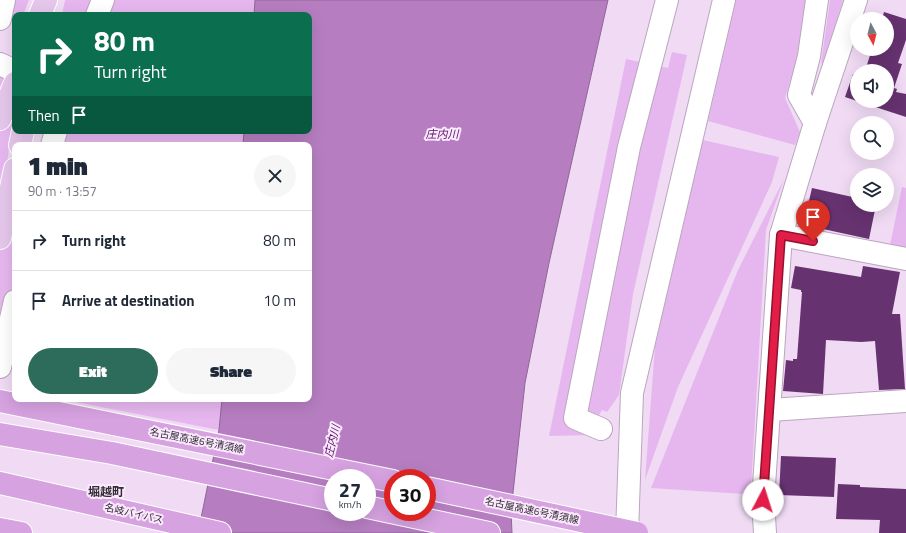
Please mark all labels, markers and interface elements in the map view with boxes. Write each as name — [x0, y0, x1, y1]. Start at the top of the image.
north arrow — [850, 12, 894, 56]
map controls — [850, 12, 894, 212]
text: 80 m — [94, 19, 155, 62]
icon: right — [28, 28, 80, 80]
text: Turn right — [94, 58, 167, 85]
button: sound — [850, 64, 894, 108]
text: Then — [28, 104, 60, 127]
icon: arrive — [68, 104, 90, 126]
button: search — [850, 116, 894, 160]
water label: 庄内川 — [426, 126, 459, 142]
text: 1 min — [28, 148, 88, 184]
button: close — [254, 155, 296, 197]
button: layers — [850, 168, 894, 212]
text: 90 m · 13:57 — [28, 181, 97, 201]
pin — [796, 200, 830, 241]
icon: arrive — [802, 206, 824, 228]
text: Turn right — [62, 229, 126, 252]
text: 80 m — [263, 229, 296, 252]
icon: right — [28, 230, 50, 252]
text: Arrive at destination — [62, 289, 195, 312]
text: 10 m — [263, 289, 296, 312]
icon: arrive — [28, 290, 50, 312]
button: Exit — [28, 348, 158, 394]
button: Share — [166, 348, 296, 394]
water label: 庄内川 — [320, 422, 344, 459]
street label: 名古屋高速6号清須線 — [149, 424, 245, 457]
speed limit sign: 30 — [384, 469, 436, 521]
text: 27 — [339, 474, 361, 505]
position arrow — [742, 479, 784, 521]
district label: 堀越町 — [88, 482, 124, 501]
street label: 名古屋高速6号清須線 — [484, 493, 580, 528]
text: km/h — [339, 497, 361, 512]
street label: 名岐バイパス — [103, 499, 165, 528]

